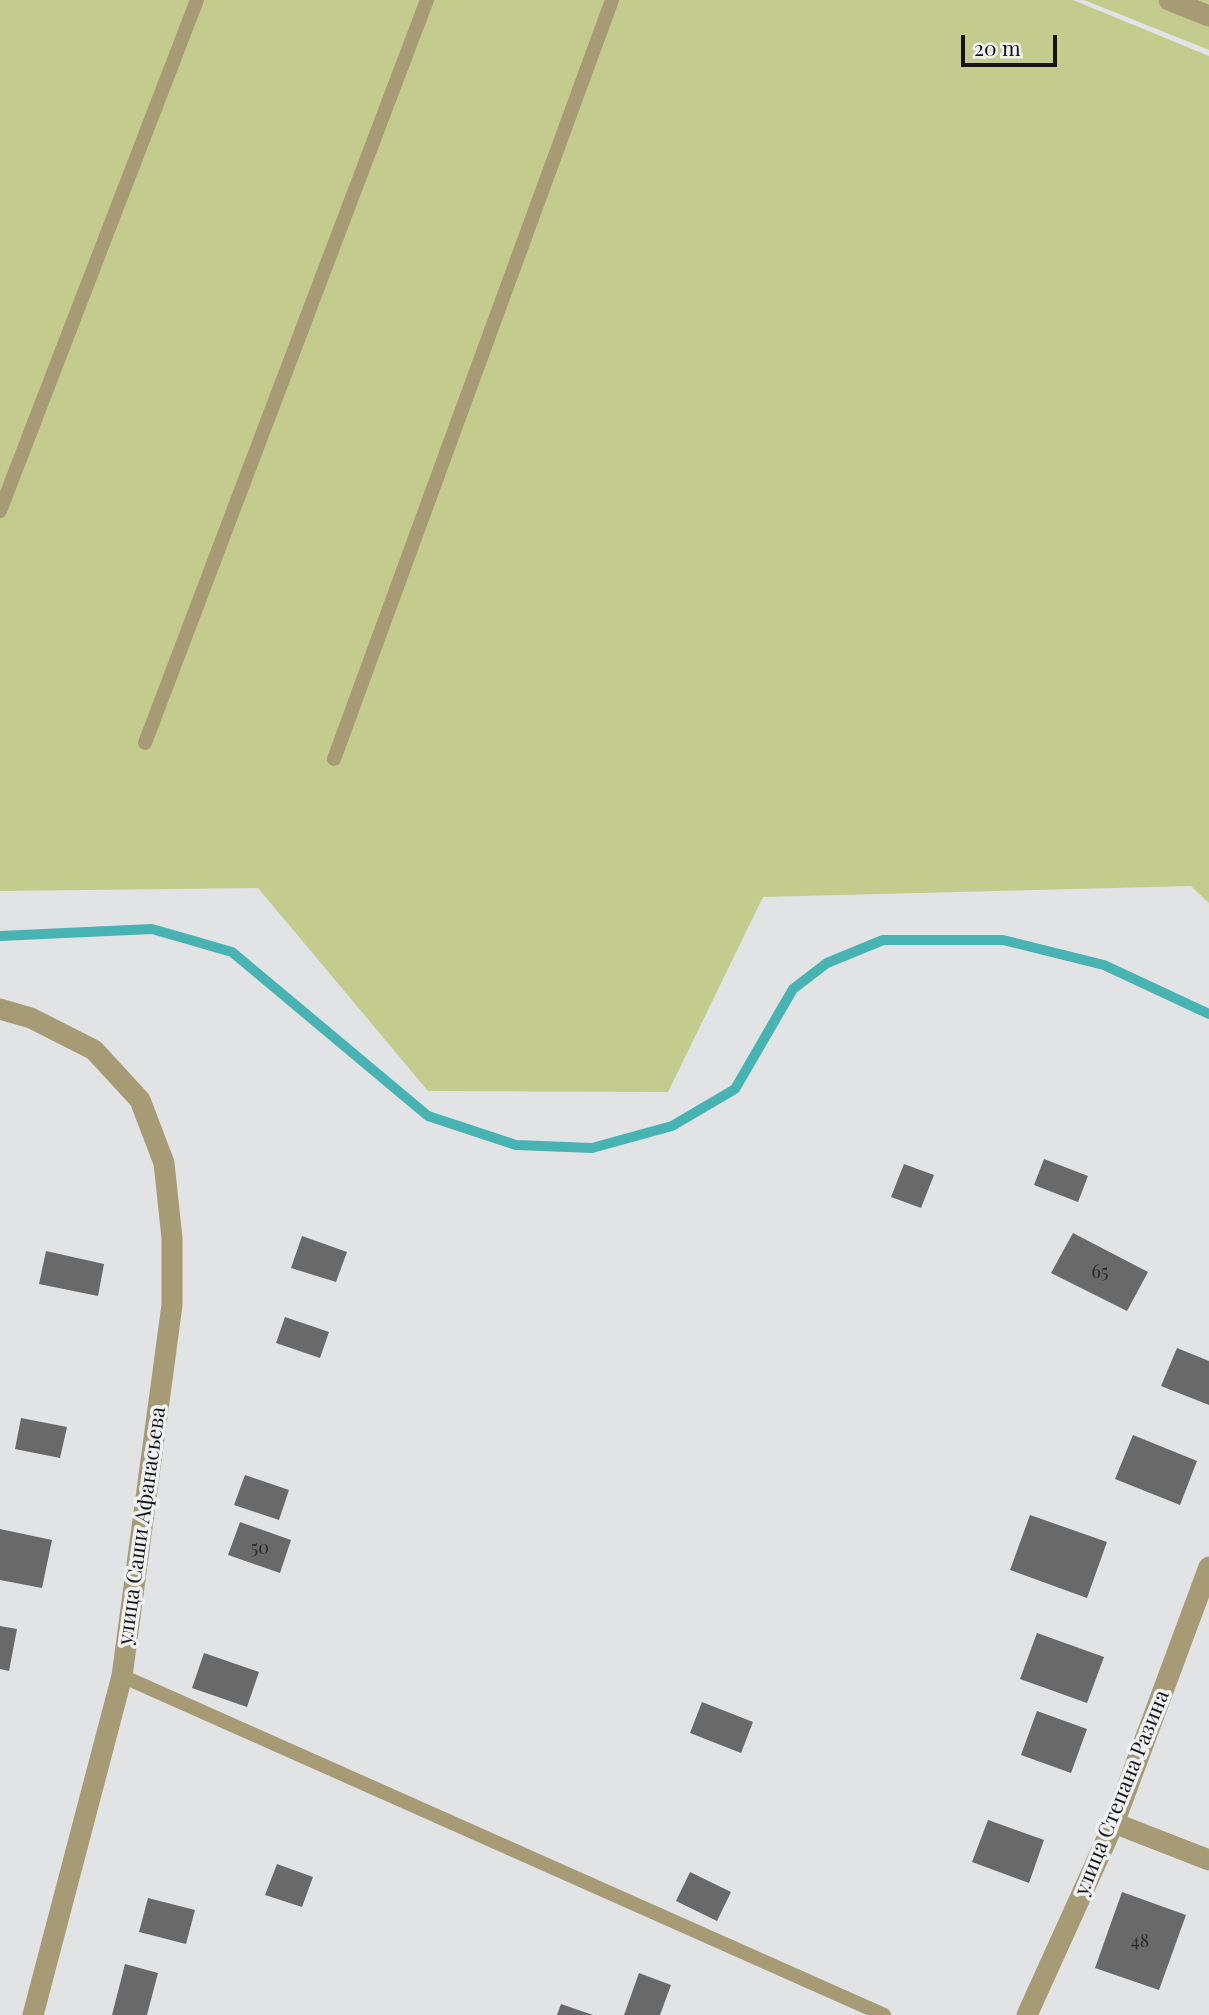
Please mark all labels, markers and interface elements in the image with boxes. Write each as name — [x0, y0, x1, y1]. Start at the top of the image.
scale bar — [964, 21, 1060, 65]
text: 20 m — [974, 33, 1021, 61]
house number: 65 — [1092, 1261, 1108, 1283]
street label: улица Саши Афанасьева — [113, 1405, 171, 1647]
house number: 50 — [251, 1537, 269, 1559]
street label: улица Степана Разина — [1069, 1687, 1175, 1899]
house number: 48 — [1131, 1930, 1149, 1952]

